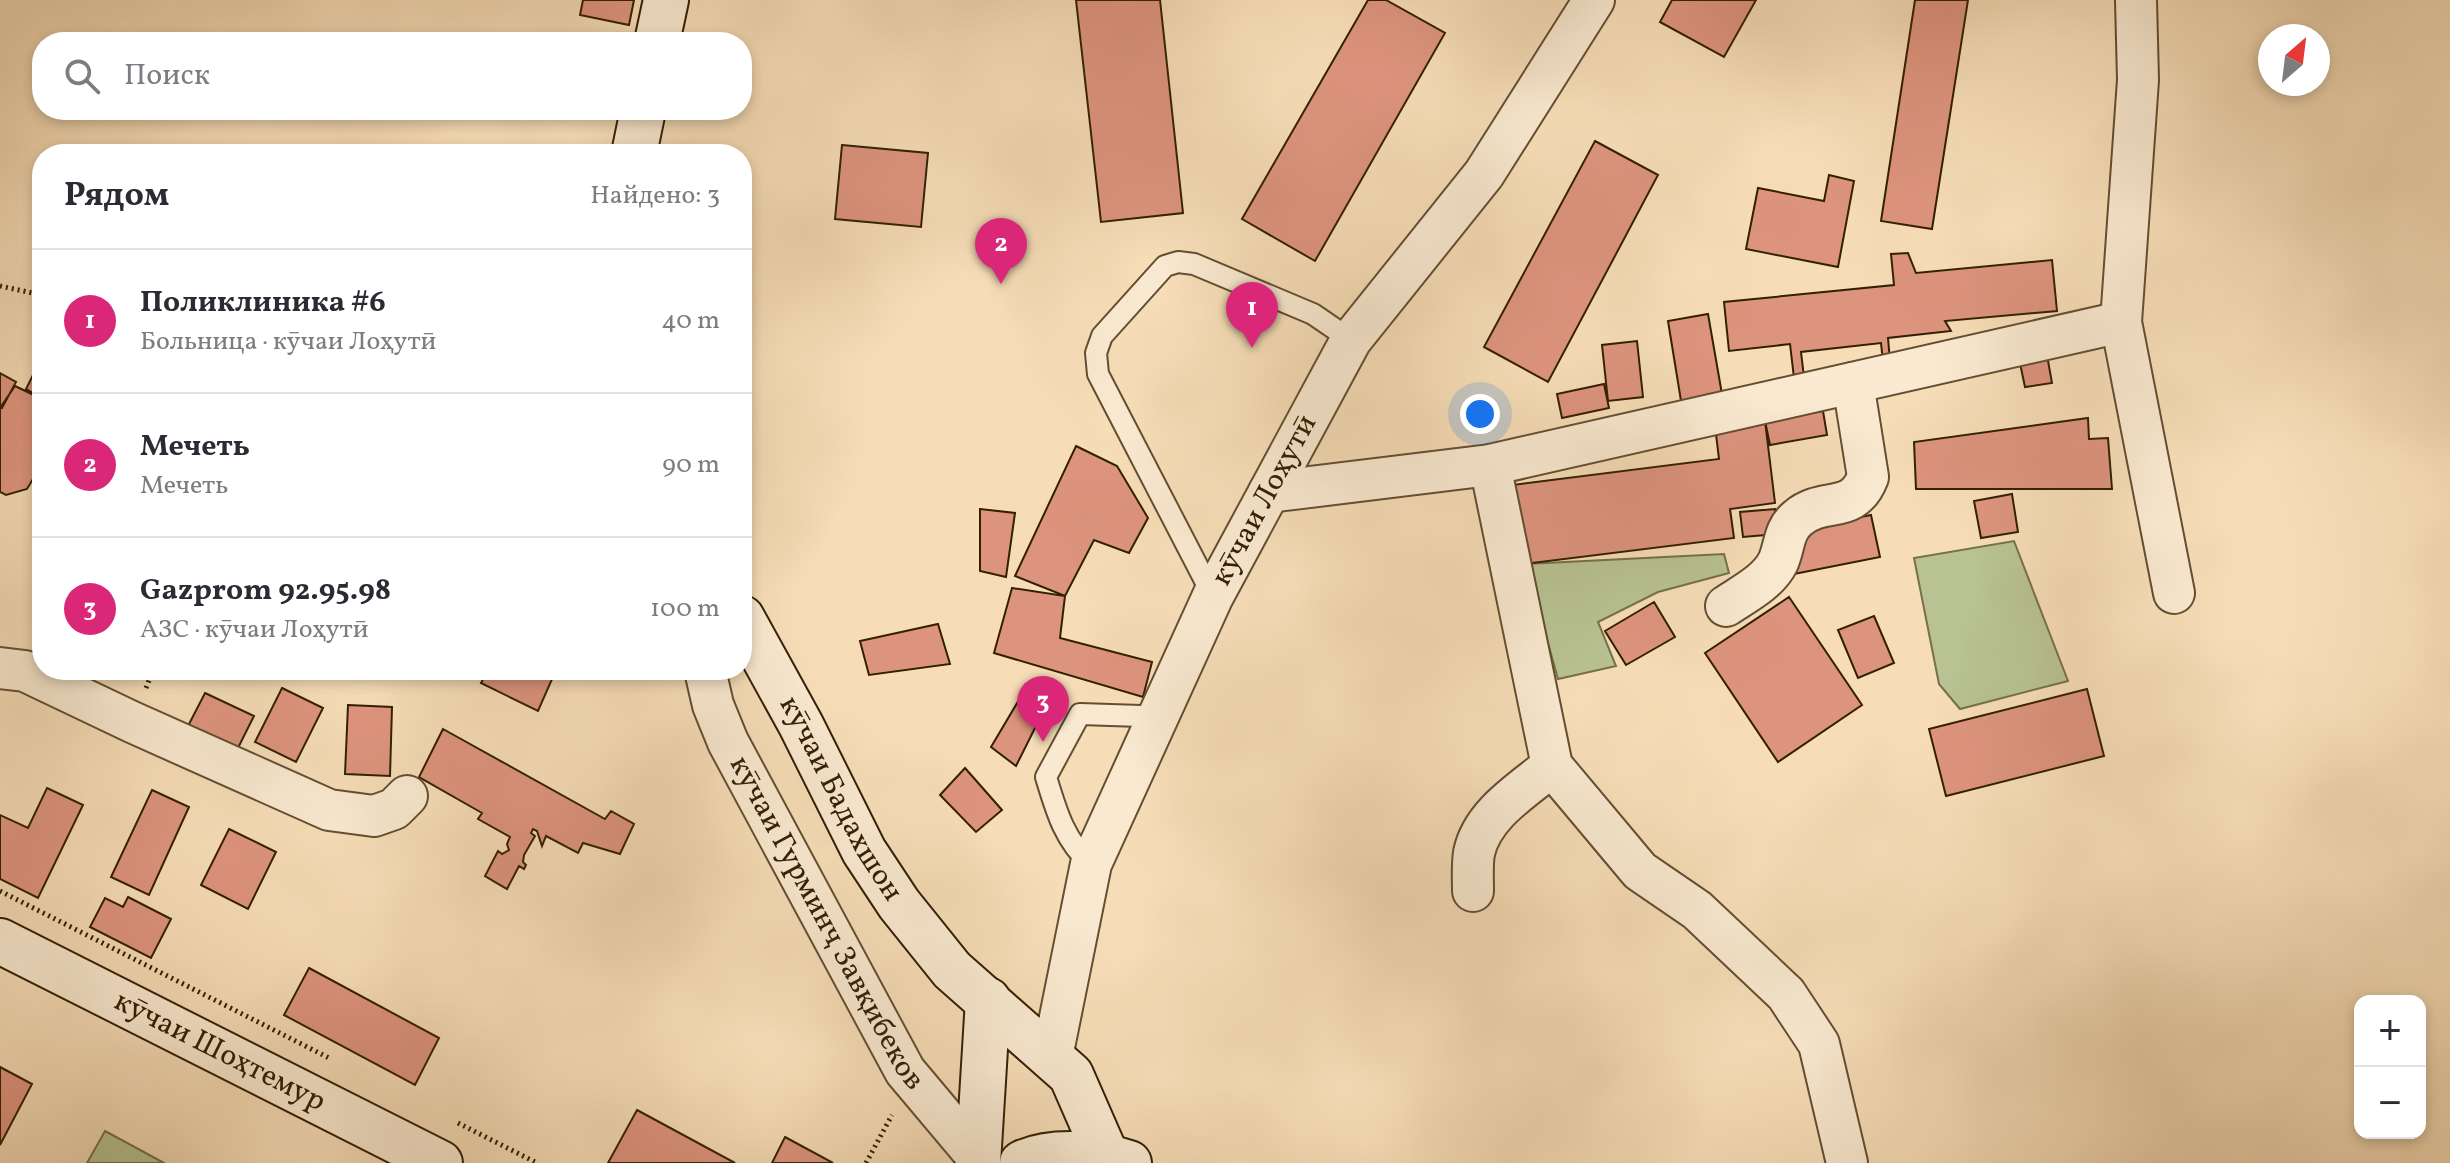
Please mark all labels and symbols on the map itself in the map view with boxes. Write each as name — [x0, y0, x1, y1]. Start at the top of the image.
north arrow — [2258, 24, 2330, 96]
pin: 2 — [975, 218, 1027, 284]
pin: 1 — [1226, 282, 1278, 348]
your location — [1460, 394, 1500, 434]
street label: кӯчаи Лоҳутӣ — [1201, 407, 1328, 593]
pin: 3 — [1017, 676, 1069, 742]
street label: кӯчаи Бадахшон — [768, 689, 913, 910]
street label: кӯчаи Гурминҷ Завқибеков — [718, 749, 934, 1100]
street label: кӯчаи Шоҳтемур — [107, 981, 333, 1123]

